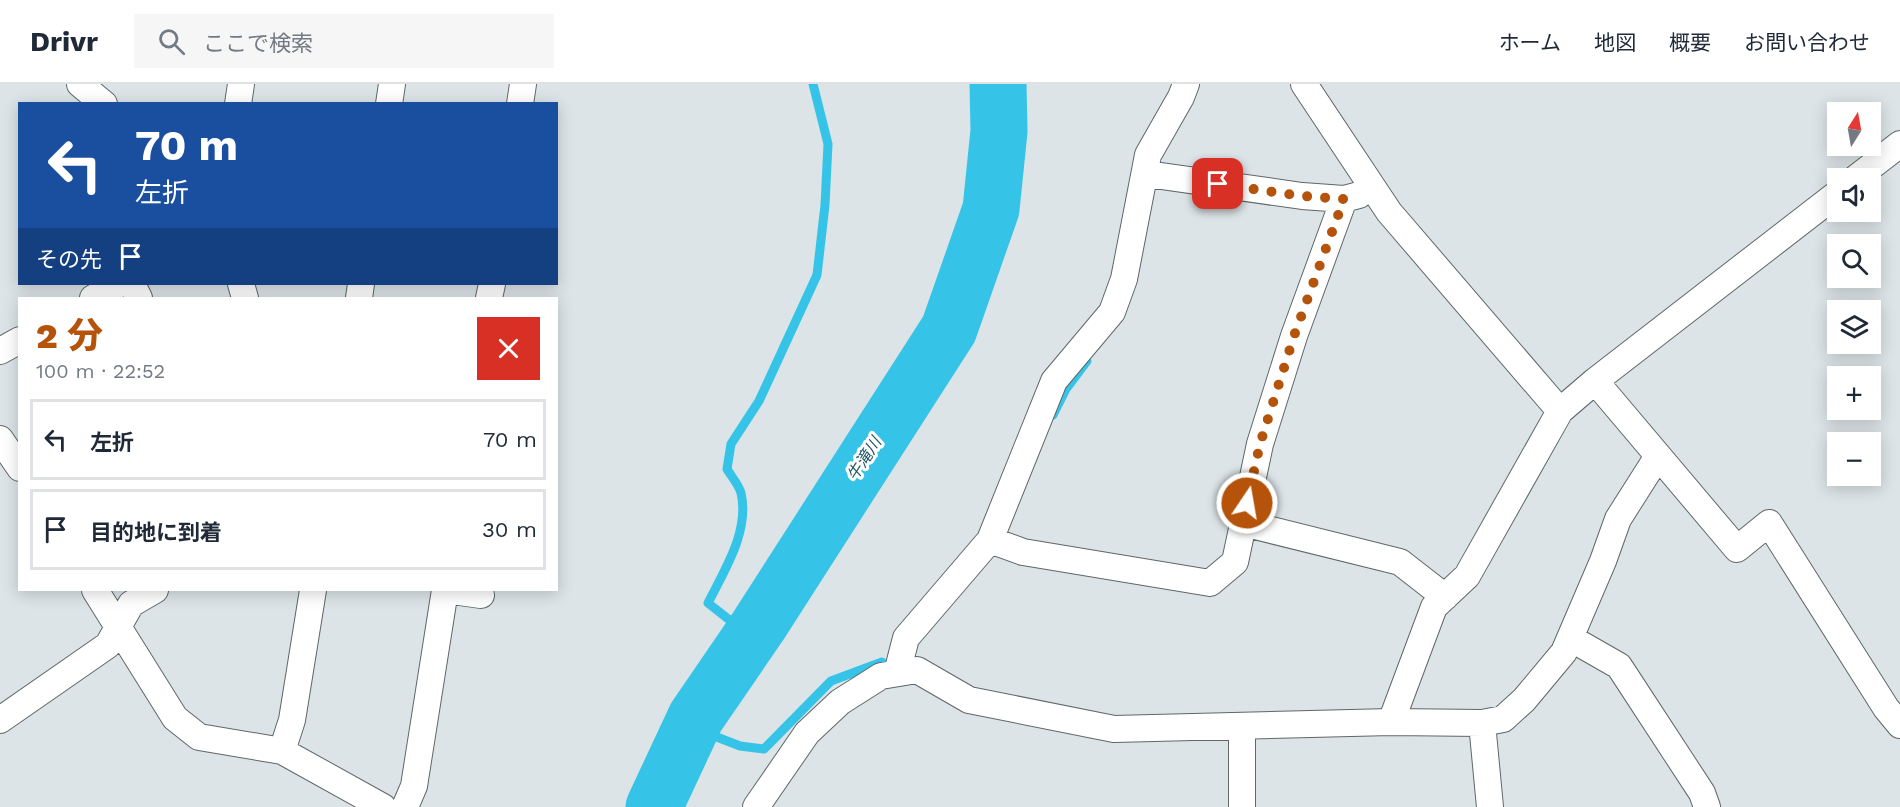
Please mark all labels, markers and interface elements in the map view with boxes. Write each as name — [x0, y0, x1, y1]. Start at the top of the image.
search box — [134, 14, 554, 68]
text: Drivr — [30, 25, 98, 58]
icon: search — [155, 25, 188, 58]
text: ホーム — [1499, 30, 1561, 55]
text: 地図 — [1594, 30, 1636, 55]
text: 概要 — [1669, 30, 1711, 55]
text: お問い合わせ — [1744, 30, 1870, 55]
text: ここで検索 — [203, 31, 313, 56]
north arrow — [1827, 102, 1881, 156]
map controls — [1827, 102, 1881, 486]
text: 70 m — [135, 121, 238, 170]
icon: left — [36, 126, 114, 204]
pin — [1192, 158, 1243, 209]
icon: arrive — [1201, 167, 1234, 200]
button: sound — [1827, 168, 1881, 222]
text: 左折 — [135, 177, 189, 209]
button: search — [1827, 234, 1881, 288]
icon: arrive — [114, 240, 147, 273]
text: その先 — [36, 247, 102, 272]
button: layers — [1827, 300, 1881, 354]
text: 2 分 — [36, 315, 103, 357]
button: close — [477, 317, 540, 380]
text: 100 m · 22:52 — [36, 359, 165, 383]
button: + — [1827, 366, 1881, 420]
icon: left — [39, 423, 72, 456]
text: 70 m — [483, 427, 537, 452]
text: 左折 — [90, 430, 134, 455]
water label: 牛滝川 — [843, 432, 886, 484]
button: − — [1827, 432, 1881, 486]
position arrow — [1215, 471, 1279, 535]
icon: arrive — [39, 513, 72, 546]
text: 30 m — [482, 517, 537, 542]
text: 目的地に到着 — [90, 520, 222, 545]

